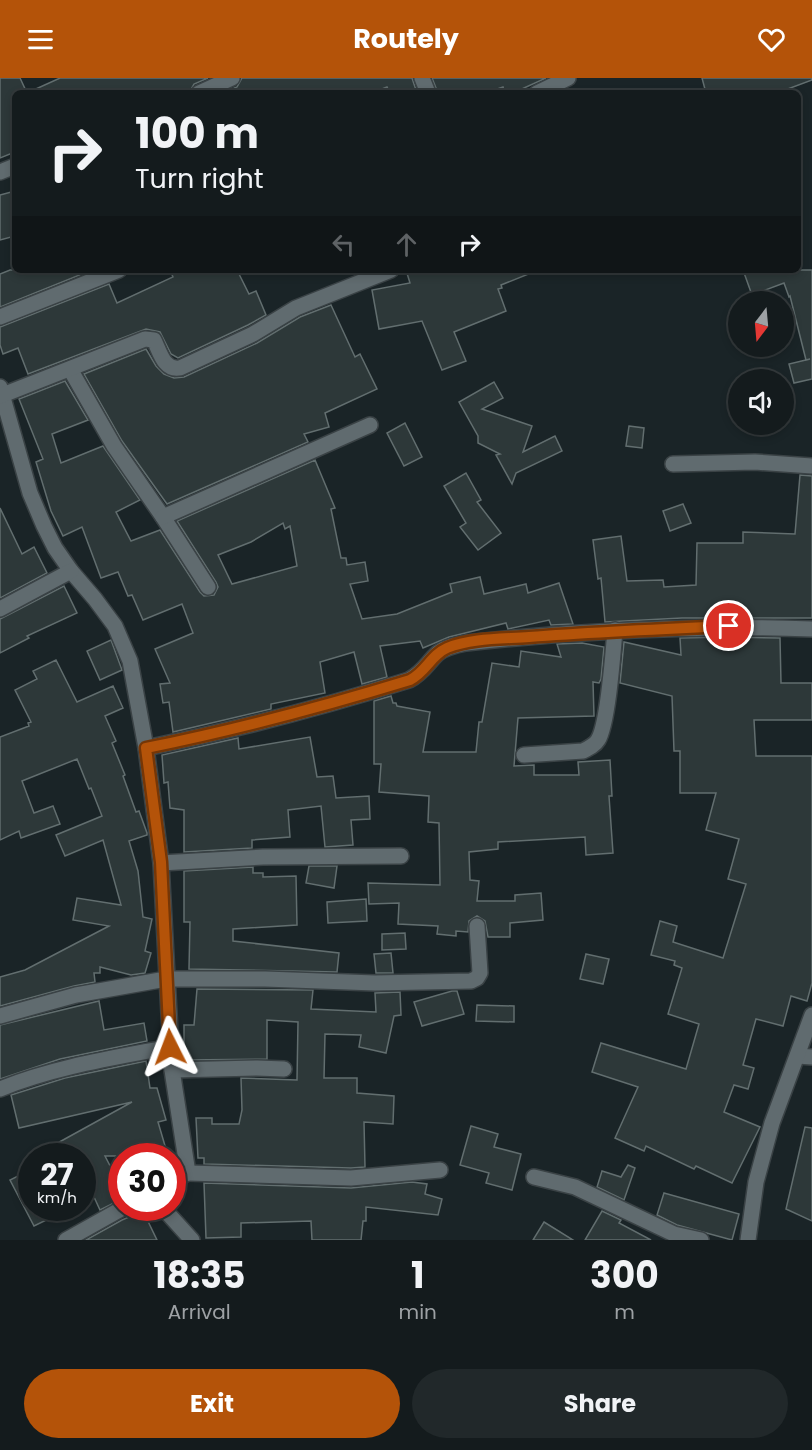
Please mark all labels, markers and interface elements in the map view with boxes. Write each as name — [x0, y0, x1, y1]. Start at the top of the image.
text: Routely — [353, 20, 459, 57]
icon: menu — [24, 23, 57, 56]
icon: heart — [755, 23, 788, 56]
text: 100 m — [135, 104, 259, 163]
icon: right — [36, 114, 114, 192]
text: Turn right — [135, 160, 264, 197]
icon: left — [327, 228, 360, 261]
icon: ahead — [390, 228, 423, 261]
icon: right — [453, 228, 486, 261]
north arrow — [728, 291, 794, 357]
map controls — [728, 291, 794, 435]
button: sound — [728, 369, 794, 435]
pin — [703, 600, 754, 651]
icon: arrive — [712, 609, 745, 642]
position arrow — [138, 1015, 202, 1079]
speed limit sign: 30 — [108, 1143, 186, 1221]
text: 27 — [40, 1153, 74, 1196]
text: km/h — [37, 1187, 77, 1208]
text: 18:35 — [153, 1250, 245, 1301]
text: 1 — [411, 1250, 425, 1301]
text: 300 — [590, 1250, 659, 1301]
text: Arrival — [168, 1298, 231, 1326]
text: min — [399, 1298, 437, 1326]
text: m — [614, 1298, 635, 1326]
button: Exit — [24, 1369, 400, 1438]
button: Share — [412, 1369, 788, 1438]

